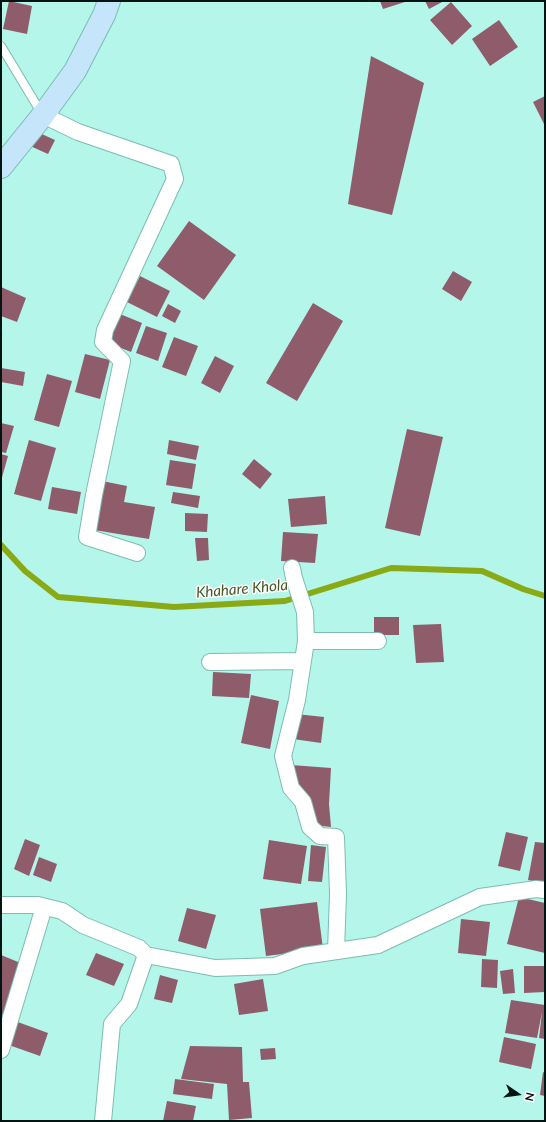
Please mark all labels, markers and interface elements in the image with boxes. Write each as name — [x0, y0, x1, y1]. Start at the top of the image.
water label: Khahare Khola — [195, 576, 289, 602]
north arrow — [498, 1074, 538, 1114]
text: N — [523, 1091, 537, 1102]

